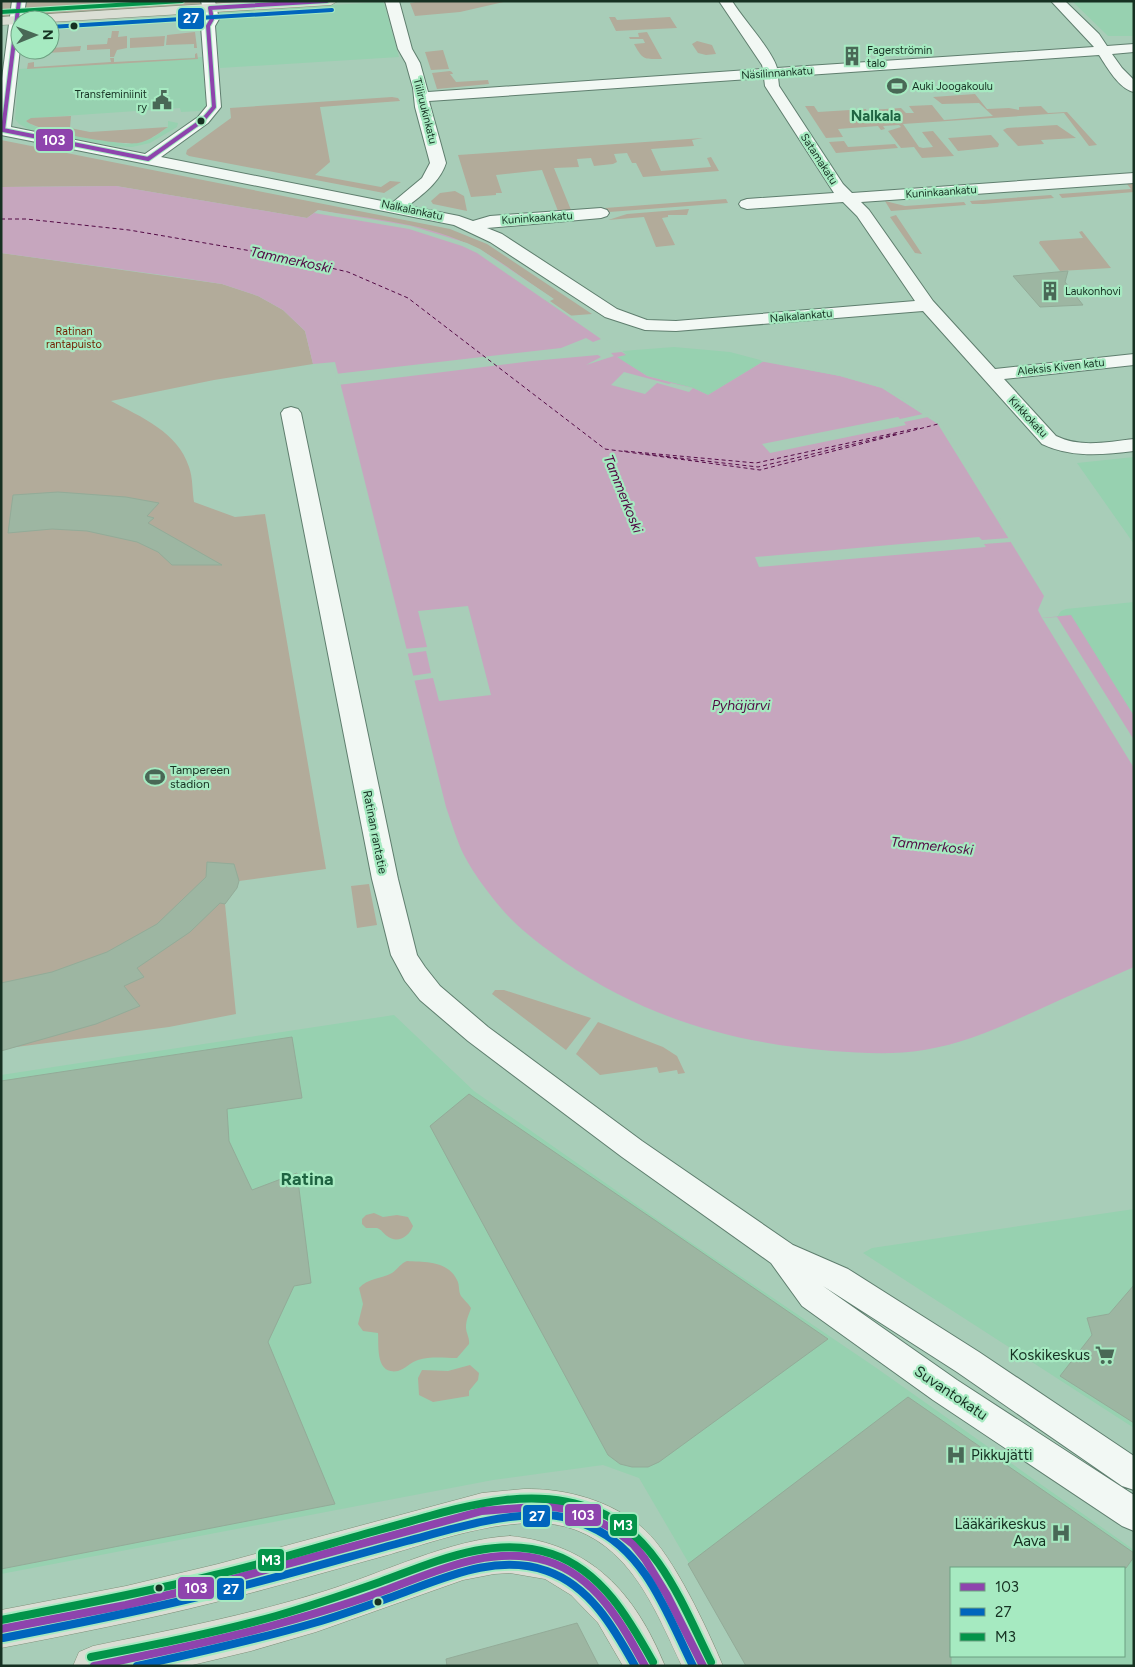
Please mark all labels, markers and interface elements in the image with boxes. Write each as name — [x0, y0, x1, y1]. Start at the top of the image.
line badge: 27 — [177, 7, 205, 30]
north arrow — [10, 10, 60, 60]
text: 27 — [183, 10, 199, 27]
unlabelled marker — [69, 21, 79, 31]
text: N — [39, 29, 56, 40]
place label: Fagerströmin talo — [867, 44, 932, 70]
building icon: Fagerströmin talo — [841, 45, 863, 67]
street label: Näsilinnankatu — [741, 64, 813, 82]
sports icon: Auki Joogakoulu — [886, 75, 908, 97]
street label: Tiiliruukinkatu — [411, 77, 439, 145]
place label: Auki Joogakoulu — [912, 80, 993, 93]
place label: Transfeminiinit ry — [75, 88, 147, 114]
public building icon: Transfeminiinit ry — [151, 89, 173, 111]
district label: Nalkala — [851, 107, 901, 125]
unlabelled marker — [196, 116, 206, 126]
line badge: 103 — [35, 128, 74, 152]
street label: Satamakatu — [798, 131, 840, 187]
text: 103 — [43, 132, 66, 149]
street label: Kuninkaankatu — [905, 183, 977, 201]
street label: Nalkalankatu — [380, 197, 444, 223]
street label: Kuninkaankatu — [501, 209, 573, 227]
water label: Tammerkoski — [249, 243, 334, 277]
building icon: Laukonhovi — [1039, 280, 1061, 302]
place label: Laukonhovi — [1065, 285, 1121, 298]
street label: Nalkalankatu — [769, 307, 833, 325]
park label: Ratinan rantapuisto — [46, 325, 102, 351]
street label: Aleksis Kiven katu — [1017, 356, 1105, 378]
street label: Kirkkokatu — [1006, 394, 1050, 440]
water label: Tammerkoski — [600, 452, 647, 536]
water label: Pyhäjärvi — [712, 697, 771, 714]
place label: Tampereen stadion — [170, 763, 230, 791]
sports icon: Tampereen stadion — [144, 766, 166, 788]
street label: Ratinan rantatie — [360, 789, 390, 875]
water label: Tammerkoski — [890, 833, 975, 859]
district label: Ratina — [281, 1168, 333, 1190]
supermarket icon: Koskikeskus — [1094, 1344, 1116, 1366]
place label: Koskikeskus — [1010, 1346, 1090, 1364]
street label: Suvantokatu — [911, 1362, 991, 1424]
hospital icon: Pikkujätti — [945, 1444, 967, 1466]
place label: Pikkujätti — [971, 1446, 1033, 1464]
line badge: 103 — [564, 1503, 602, 1527]
line badge: 27 — [522, 1504, 551, 1528]
text: 103 — [572, 1507, 595, 1524]
text: 27 — [529, 1508, 545, 1525]
line badge: M3 — [609, 1513, 638, 1537]
place label: Lääkärikeskus Aava — [955, 1515, 1046, 1550]
text: M3 — [613, 1517, 633, 1534]
hospital icon: Lääkärikeskus Aava — [1050, 1522, 1072, 1544]
line badge: M3 — [257, 1548, 285, 1572]
text: M3 — [261, 1552, 281, 1569]
legend — [950, 1567, 1125, 1657]
line badge: 103 — [177, 1576, 215, 1600]
line badge: 27 — [216, 1577, 245, 1601]
text: 103 — [995, 1578, 1019, 1596]
text: 103 — [185, 1580, 208, 1597]
text: 27 — [223, 1581, 239, 1598]
unlabelled marker — [154, 1583, 164, 1593]
unlabelled marker — [373, 1597, 383, 1607]
text: 27 — [995, 1603, 1011, 1621]
text: M3 — [995, 1628, 1016, 1646]

